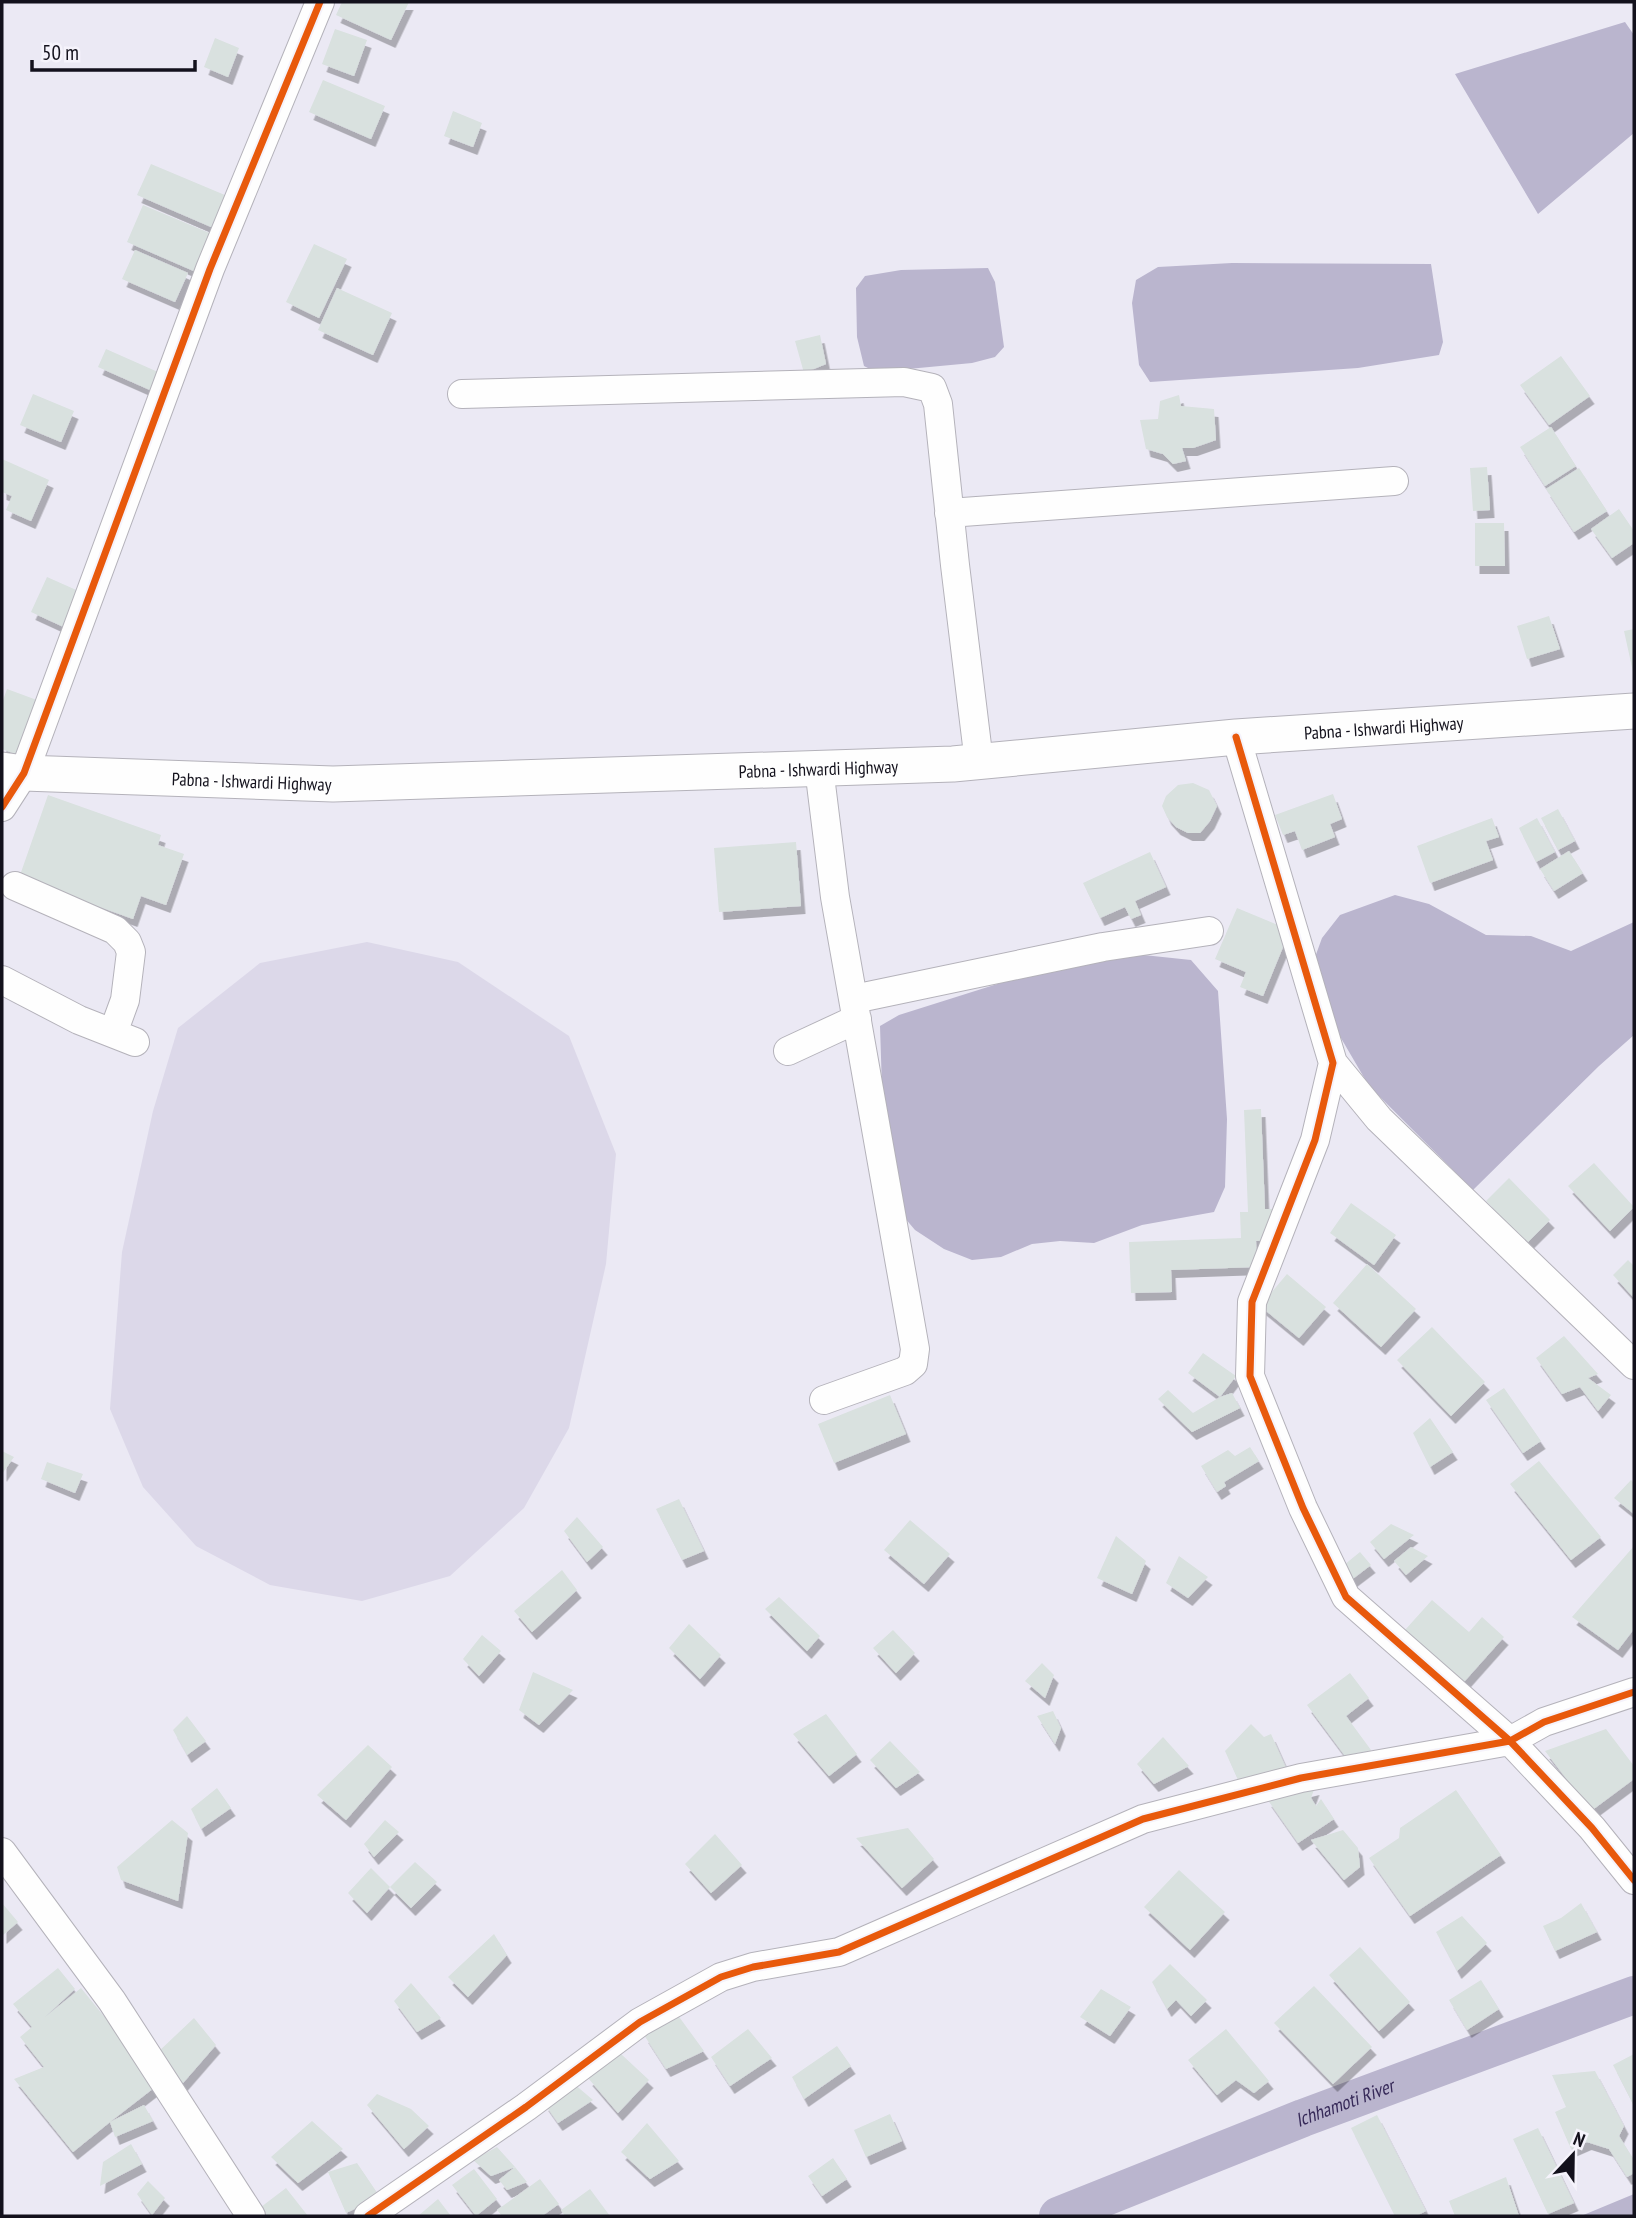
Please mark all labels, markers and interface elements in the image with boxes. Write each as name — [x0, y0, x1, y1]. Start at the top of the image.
scale bar — [32, 28, 194, 72]
text: 50 m — [42, 39, 79, 66]
street label: Pabna - Ishwardi Highway — [1303, 711, 1464, 744]
street label: Pabna - Ishwardi Highway — [738, 754, 899, 782]
street label: Pabna - Ishwardi Highway — [171, 767, 332, 795]
water label: Ichhamoti River — [1292, 2072, 1400, 2132]
north arrow — [1538, 2120, 1608, 2190]
text: N — [1570, 2126, 1589, 2152]

